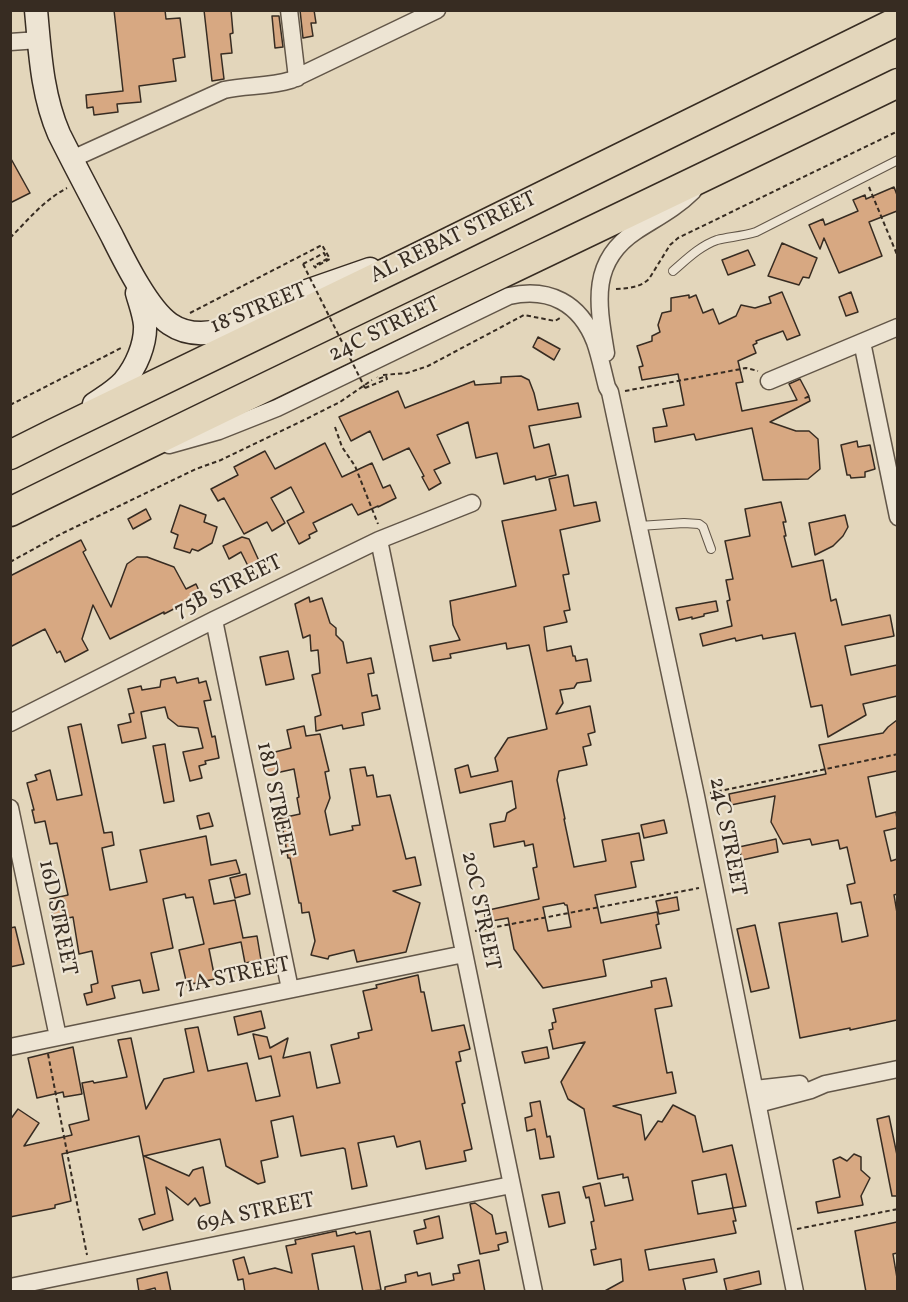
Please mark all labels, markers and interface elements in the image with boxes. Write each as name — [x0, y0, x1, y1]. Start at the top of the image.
street label: AL REBAT STREET — [366, 187, 542, 291]
street label: 18 STREET — [207, 279, 311, 341]
street label: 24C STREET — [325, 293, 445, 369]
street label: 75B STREET — [171, 551, 287, 625]
street label: 18D STREET — [249, 740, 299, 860]
street label: 24C STREET — [702, 775, 750, 899]
street label: 20C STREET — [454, 849, 504, 973]
street label: 16D STREET — [31, 858, 81, 978]
street label: 71A STREET — [173, 953, 293, 1003]
street label: 69A STREET — [195, 1189, 317, 1239]

